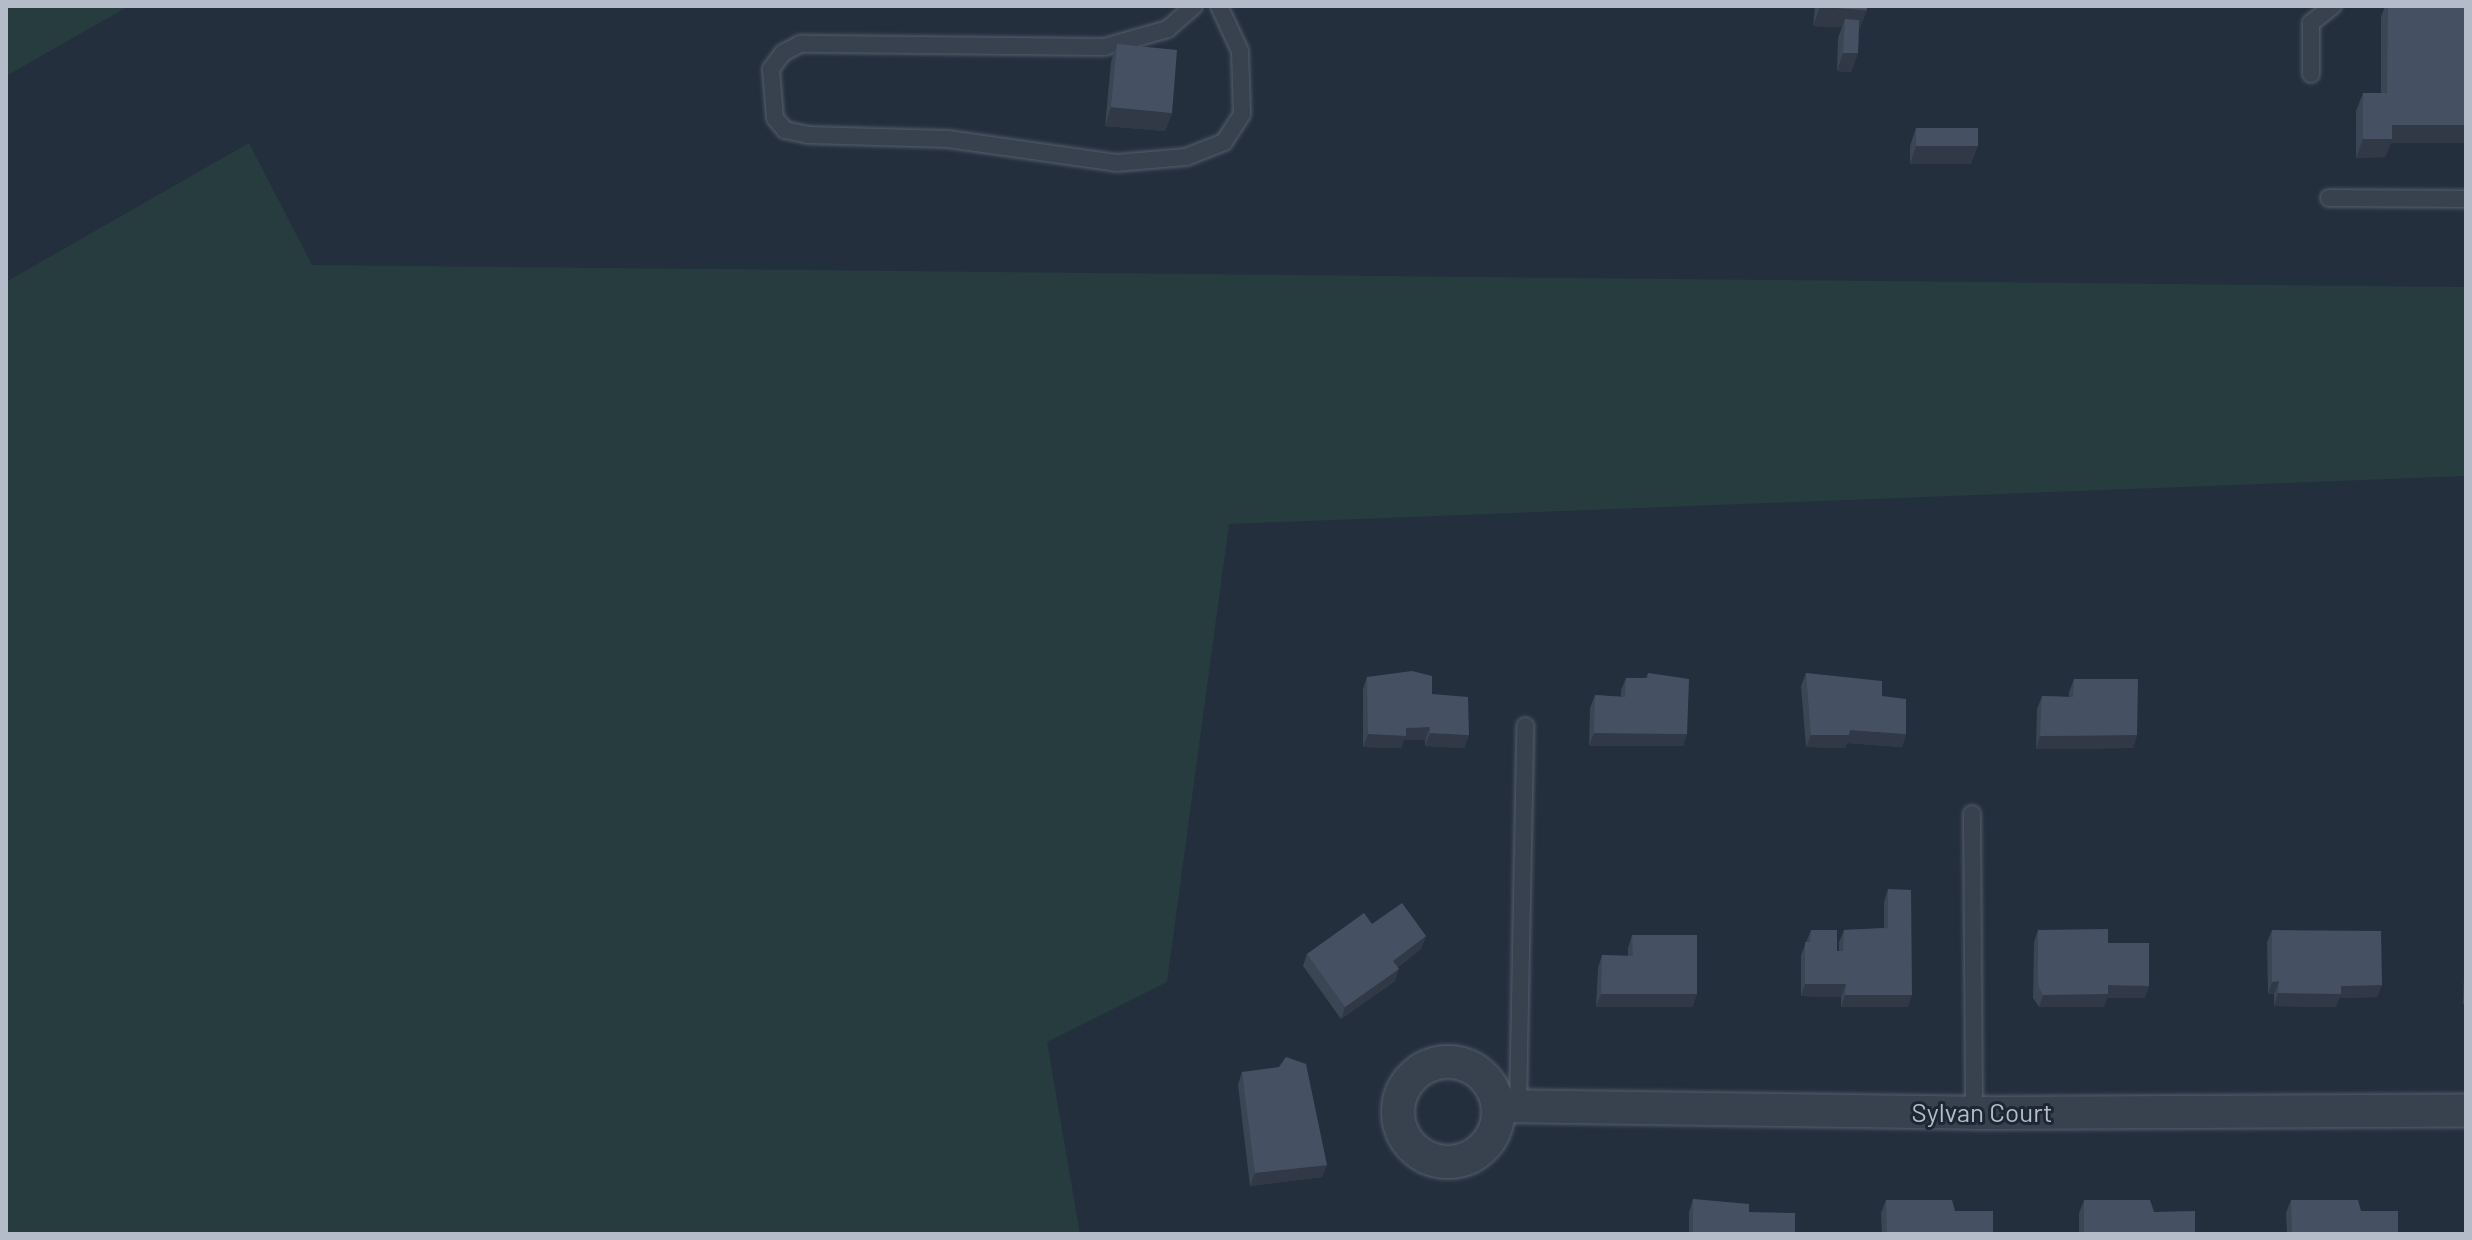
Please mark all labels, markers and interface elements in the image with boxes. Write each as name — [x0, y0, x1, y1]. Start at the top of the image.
street label: Sylvan Court — [1912, 1096, 2052, 1128]

